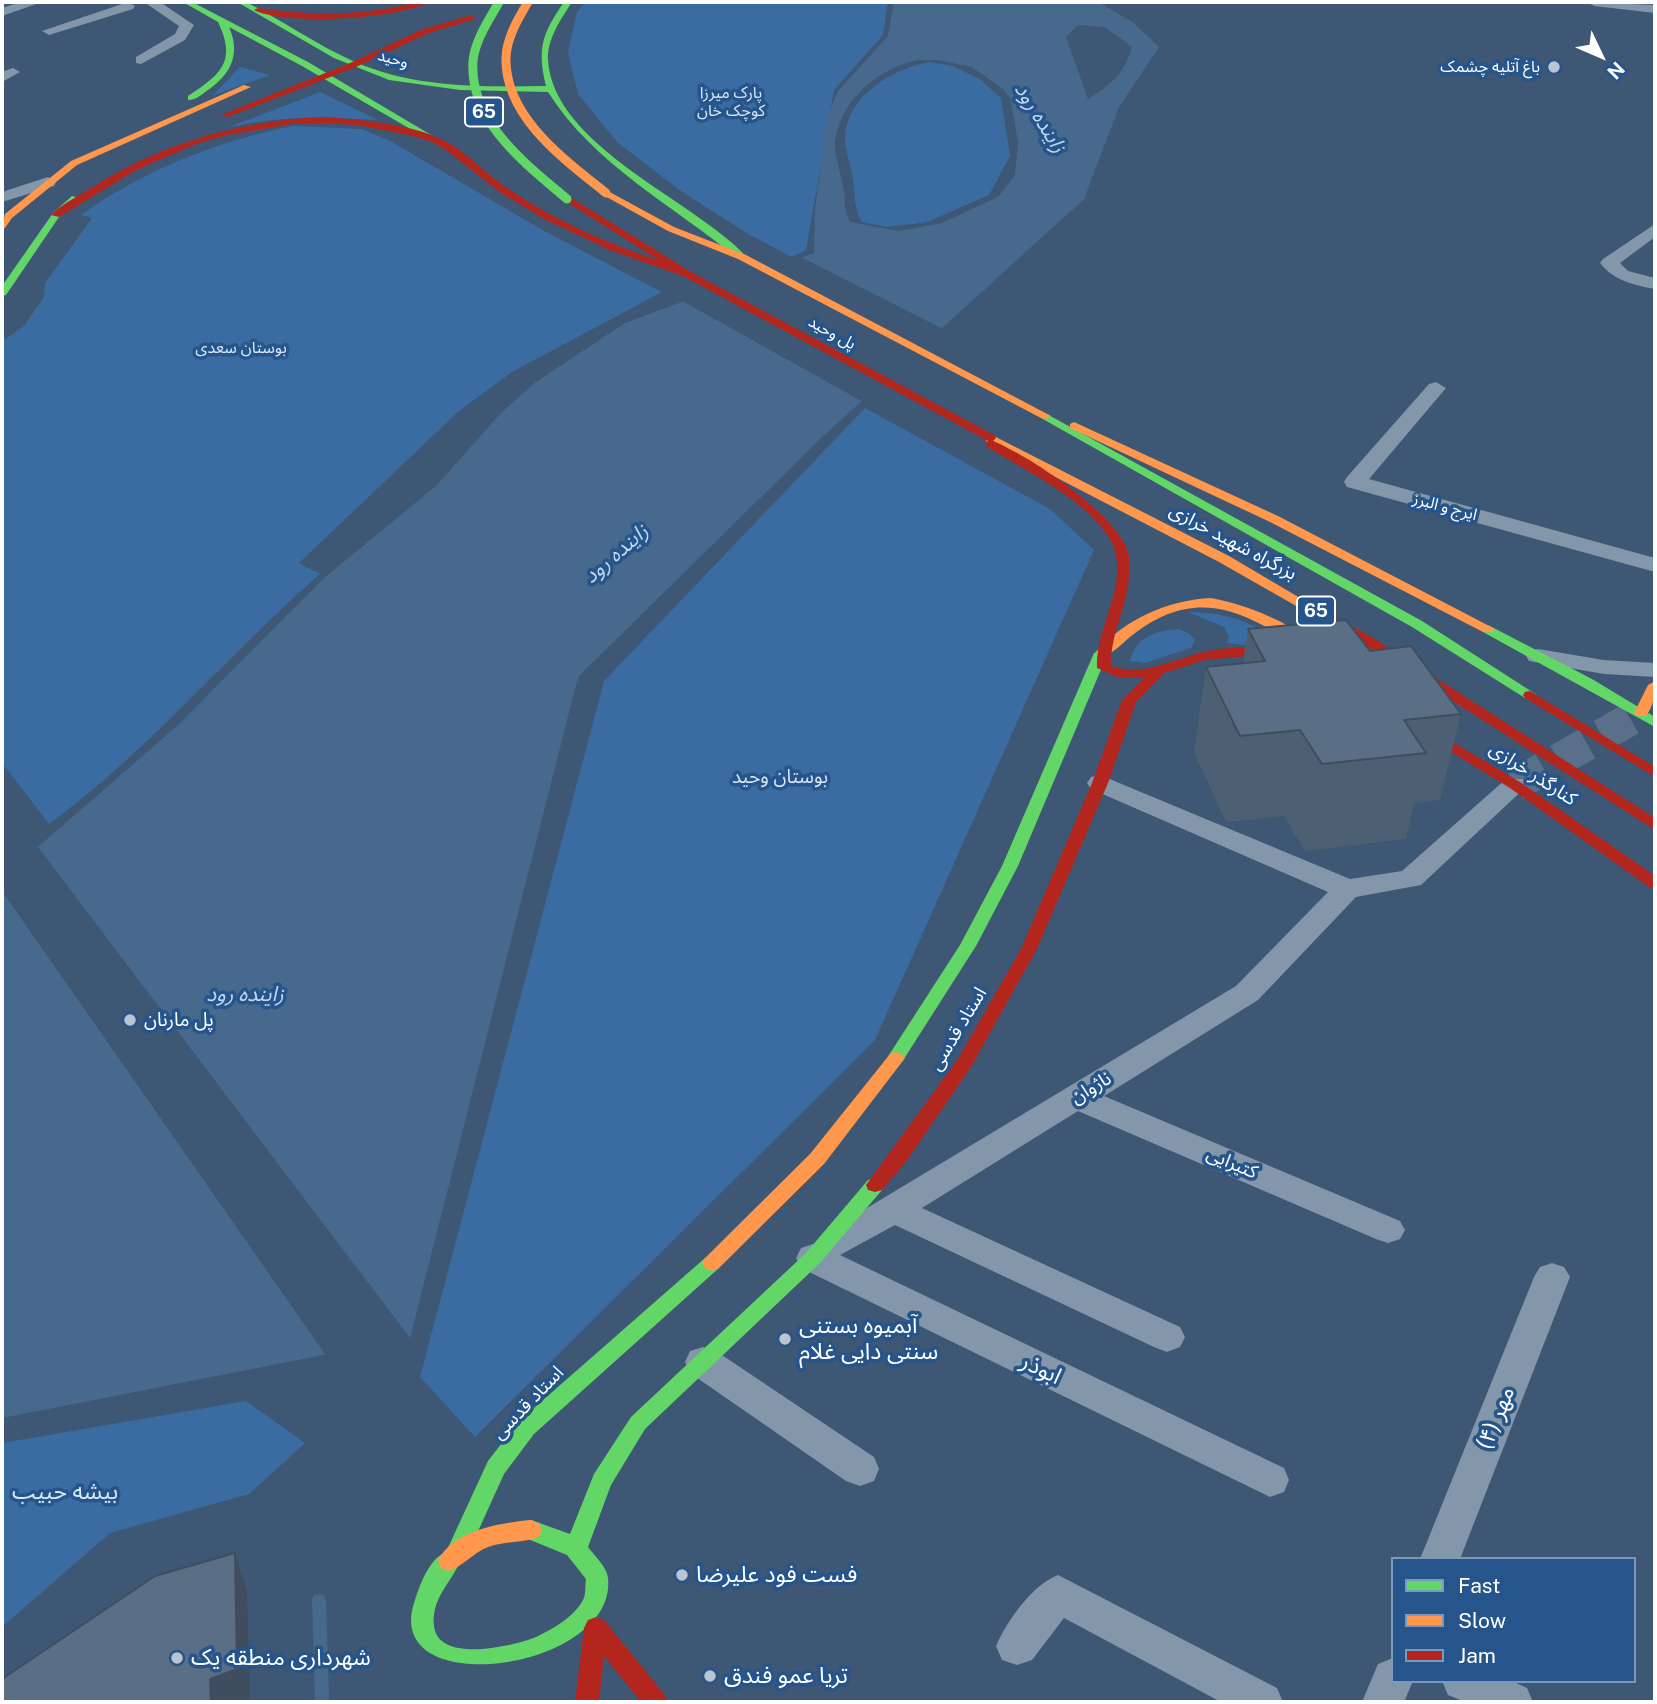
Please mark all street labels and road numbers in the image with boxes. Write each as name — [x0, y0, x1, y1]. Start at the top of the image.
street label: وحید — [375, 45, 411, 73]
road number: 65 — [465, 98, 503, 127]
street label: پل وحید — [805, 312, 859, 354]
street label: ایرج و البرز — [1411, 489, 1479, 525]
street label: بزرگراه شهید خرازی — [1165, 499, 1301, 585]
road number: 65 — [1297, 596, 1335, 626]
street label: کنارگذر خرازی — [1485, 737, 1581, 811]
street label: استاد قدسی — [924, 983, 992, 1075]
street label: ناژوان — [1066, 1067, 1116, 1109]
street label: کتیرایی — [1203, 1142, 1261, 1184]
street label: ابوذر — [1016, 1347, 1066, 1391]
street label: استاد قدسی — [487, 1362, 569, 1444]
street label: مهر (۴) — [1471, 1382, 1521, 1454]

